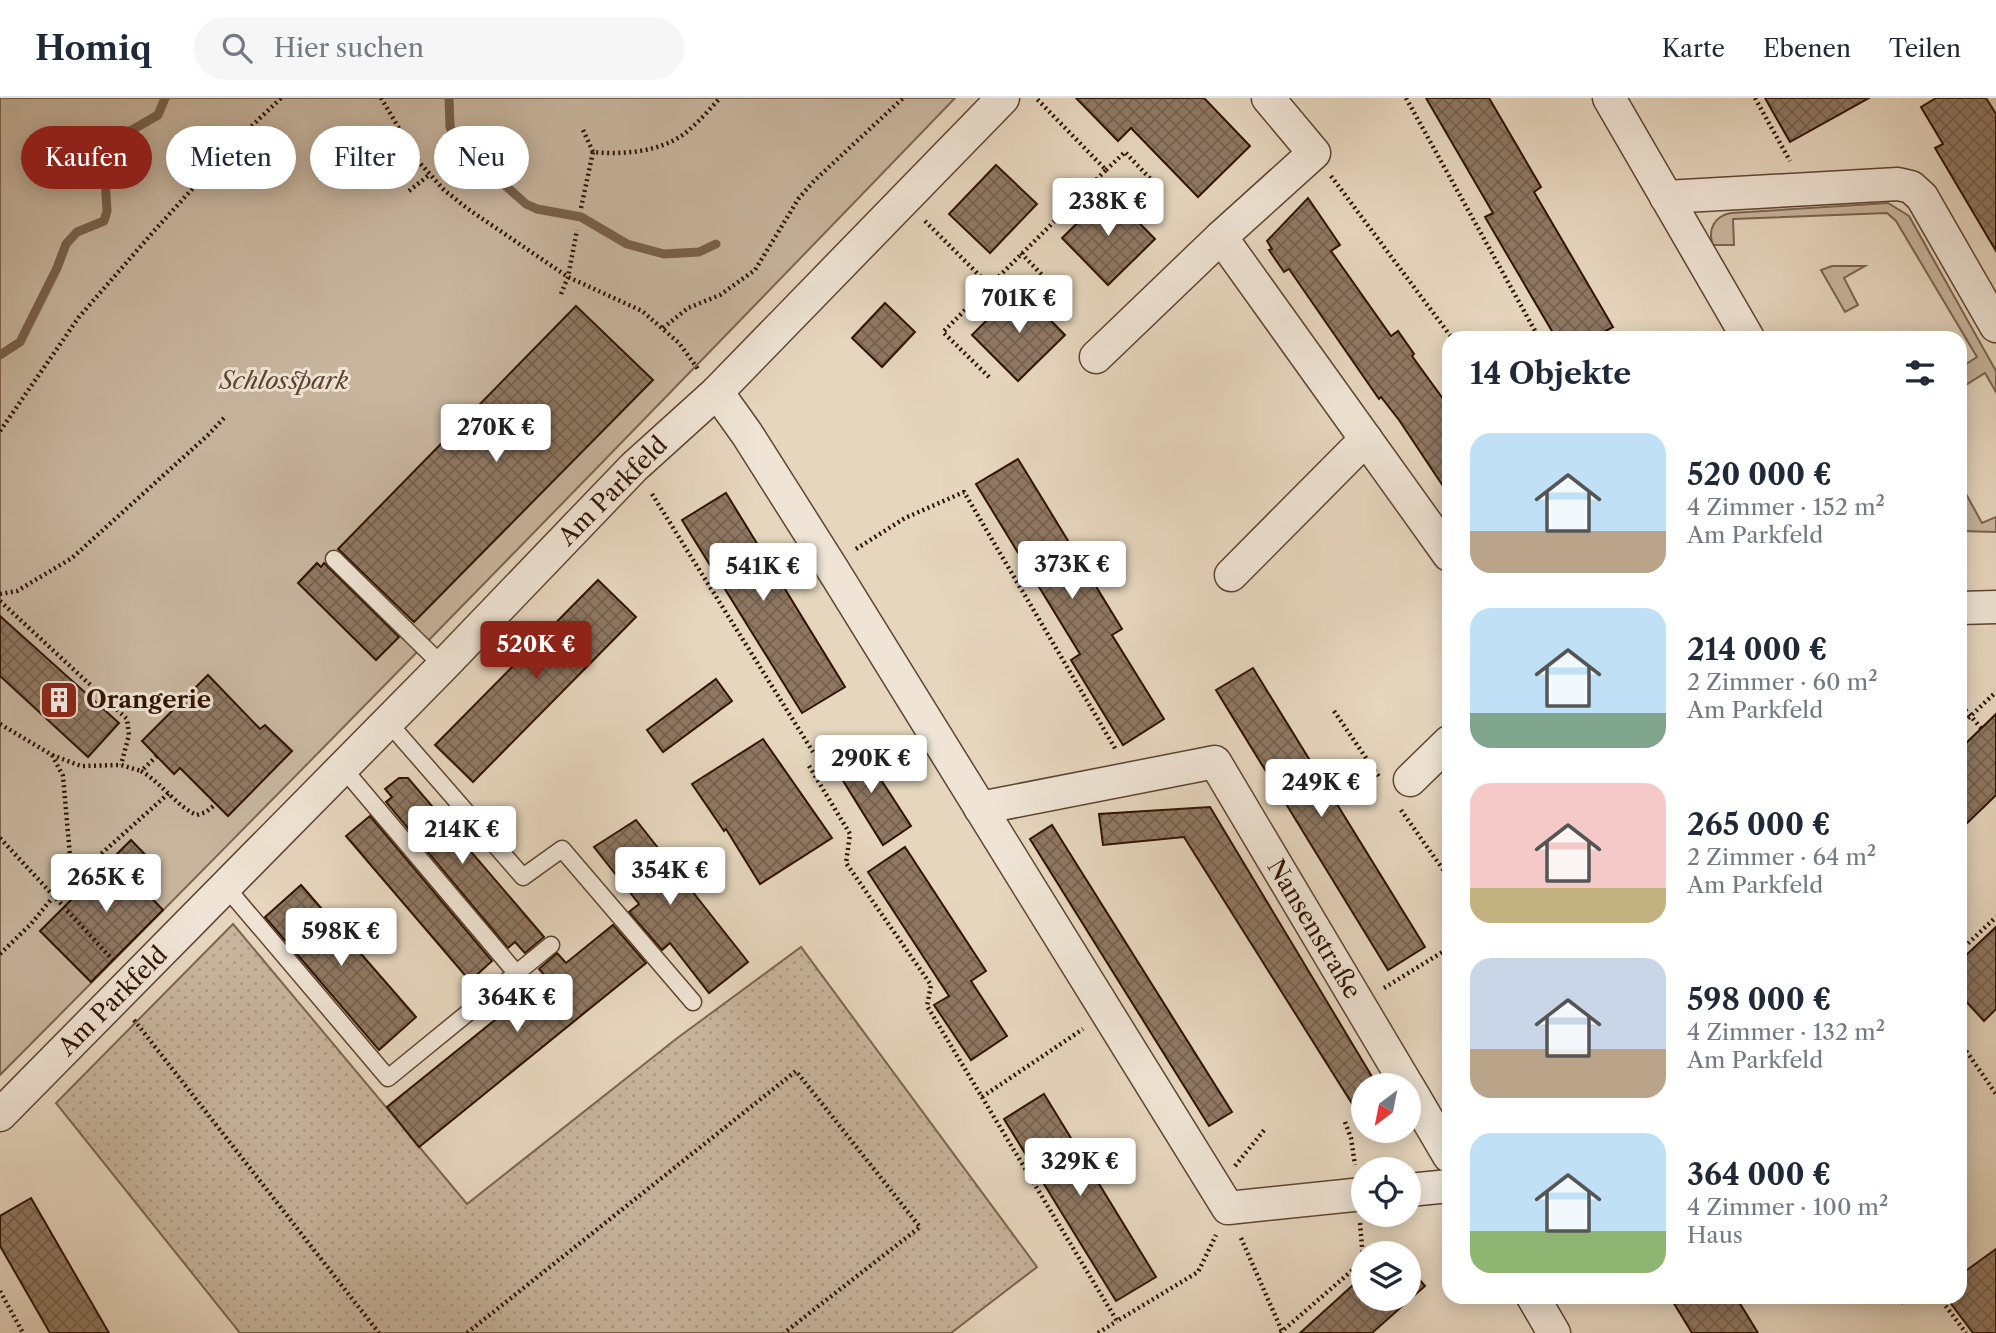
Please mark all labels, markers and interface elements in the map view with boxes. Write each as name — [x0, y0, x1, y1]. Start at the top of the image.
search box — [194, 17, 684, 80]
text: Homiq — [35, 28, 152, 69]
icon: search — [218, 29, 256, 67]
text: Hier suchen — [274, 32, 424, 64]
text: Karte — [1662, 34, 1725, 63]
text: Ebenen — [1763, 34, 1851, 63]
text: Teilen — [1889, 34, 1961, 63]
chip: Kaufen — [21, 126, 152, 189]
chip: Mieten — [166, 126, 296, 189]
chip: Filter — [310, 126, 420, 189]
chip: Neu — [434, 126, 529, 189]
pin: 238K € — [1051, 178, 1165, 238]
text: 238K € — [1069, 187, 1147, 215]
pin: 701K € — [962, 275, 1076, 335]
text: 701K € — [981, 284, 1057, 312]
icon: filters — [1901, 354, 1939, 392]
text: 14 Objekte — [1470, 355, 1631, 392]
park label: Schlosspark — [218, 366, 349, 395]
pin: 270K € — [439, 404, 553, 464]
text: 270K € — [457, 413, 535, 441]
street label: Am Parkfeld — [551, 430, 673, 552]
text: 520 000 € — [1687, 456, 1832, 493]
icon: home — [1526, 461, 1610, 545]
text: 4 Zimmer · 152 m² — [1687, 493, 1885, 521]
text: Am Parkfeld — [1687, 521, 1823, 549]
pin: 373K € — [1015, 542, 1129, 601]
pin: 541K € — [706, 544, 820, 603]
text: 373K € — [1034, 550, 1110, 578]
text: 541K € — [726, 552, 800, 580]
pin: 520K € — [479, 622, 593, 681]
text: 520K € — [496, 630, 576, 658]
text: 214 000 € — [1687, 631, 1827, 668]
icon: home — [1526, 636, 1610, 720]
text: 2 Zimmer · 60 m² — [1687, 668, 1878, 696]
building icon: Orangerie — [38, 679, 80, 721]
place label: Orangerie — [86, 685, 211, 714]
text: Am Parkfeld — [1687, 696, 1823, 724]
pin: 290K € — [814, 736, 928, 795]
text: 290K € — [831, 744, 911, 772]
pin: 249K € — [1264, 760, 1378, 819]
text: 249K € — [1281, 768, 1361, 796]
pin: 214K € — [405, 806, 519, 866]
text: 265 000 € — [1687, 806, 1831, 843]
icon: home — [1526, 811, 1610, 895]
text: 214K € — [424, 815, 500, 843]
text: 2 Zimmer · 64 m² — [1687, 843, 1876, 871]
pin: 354K € — [613, 848, 727, 907]
pin: 265K € — [49, 854, 163, 914]
street label: Nansenstraße — [1261, 854, 1367, 1004]
text: 354K € — [631, 856, 709, 884]
text: 265K € — [67, 863, 145, 891]
text: Am Parkfeld — [1687, 871, 1823, 899]
pin: 598K € — [284, 908, 398, 968]
text: 598K € — [302, 917, 380, 945]
street label: Am Parkfeld — [51, 940, 173, 1062]
pin: 364K € — [460, 974, 574, 1034]
text: 598 000 € — [1687, 981, 1831, 1018]
text: 364K € — [478, 983, 556, 1011]
icon: home — [1526, 986, 1610, 1070]
text: 4 Zimmer · 132 m² — [1687, 1018, 1885, 1046]
text: Am Parkfeld — [1687, 1046, 1823, 1074]
north arrow — [1351, 1073, 1421, 1143]
map controls — [1351, 1073, 1421, 1311]
pin: 329K € — [1023, 1138, 1137, 1198]
text: 329K € — [1041, 1147, 1119, 1175]
text: 364 000 € — [1687, 1156, 1831, 1193]
button: locate — [1351, 1157, 1421, 1227]
icon: home — [1526, 1161, 1610, 1245]
text: 4 Zimmer · 100 m² — [1687, 1193, 1888, 1221]
text: Haus — [1687, 1221, 1743, 1249]
button: layers — [1351, 1241, 1421, 1311]

